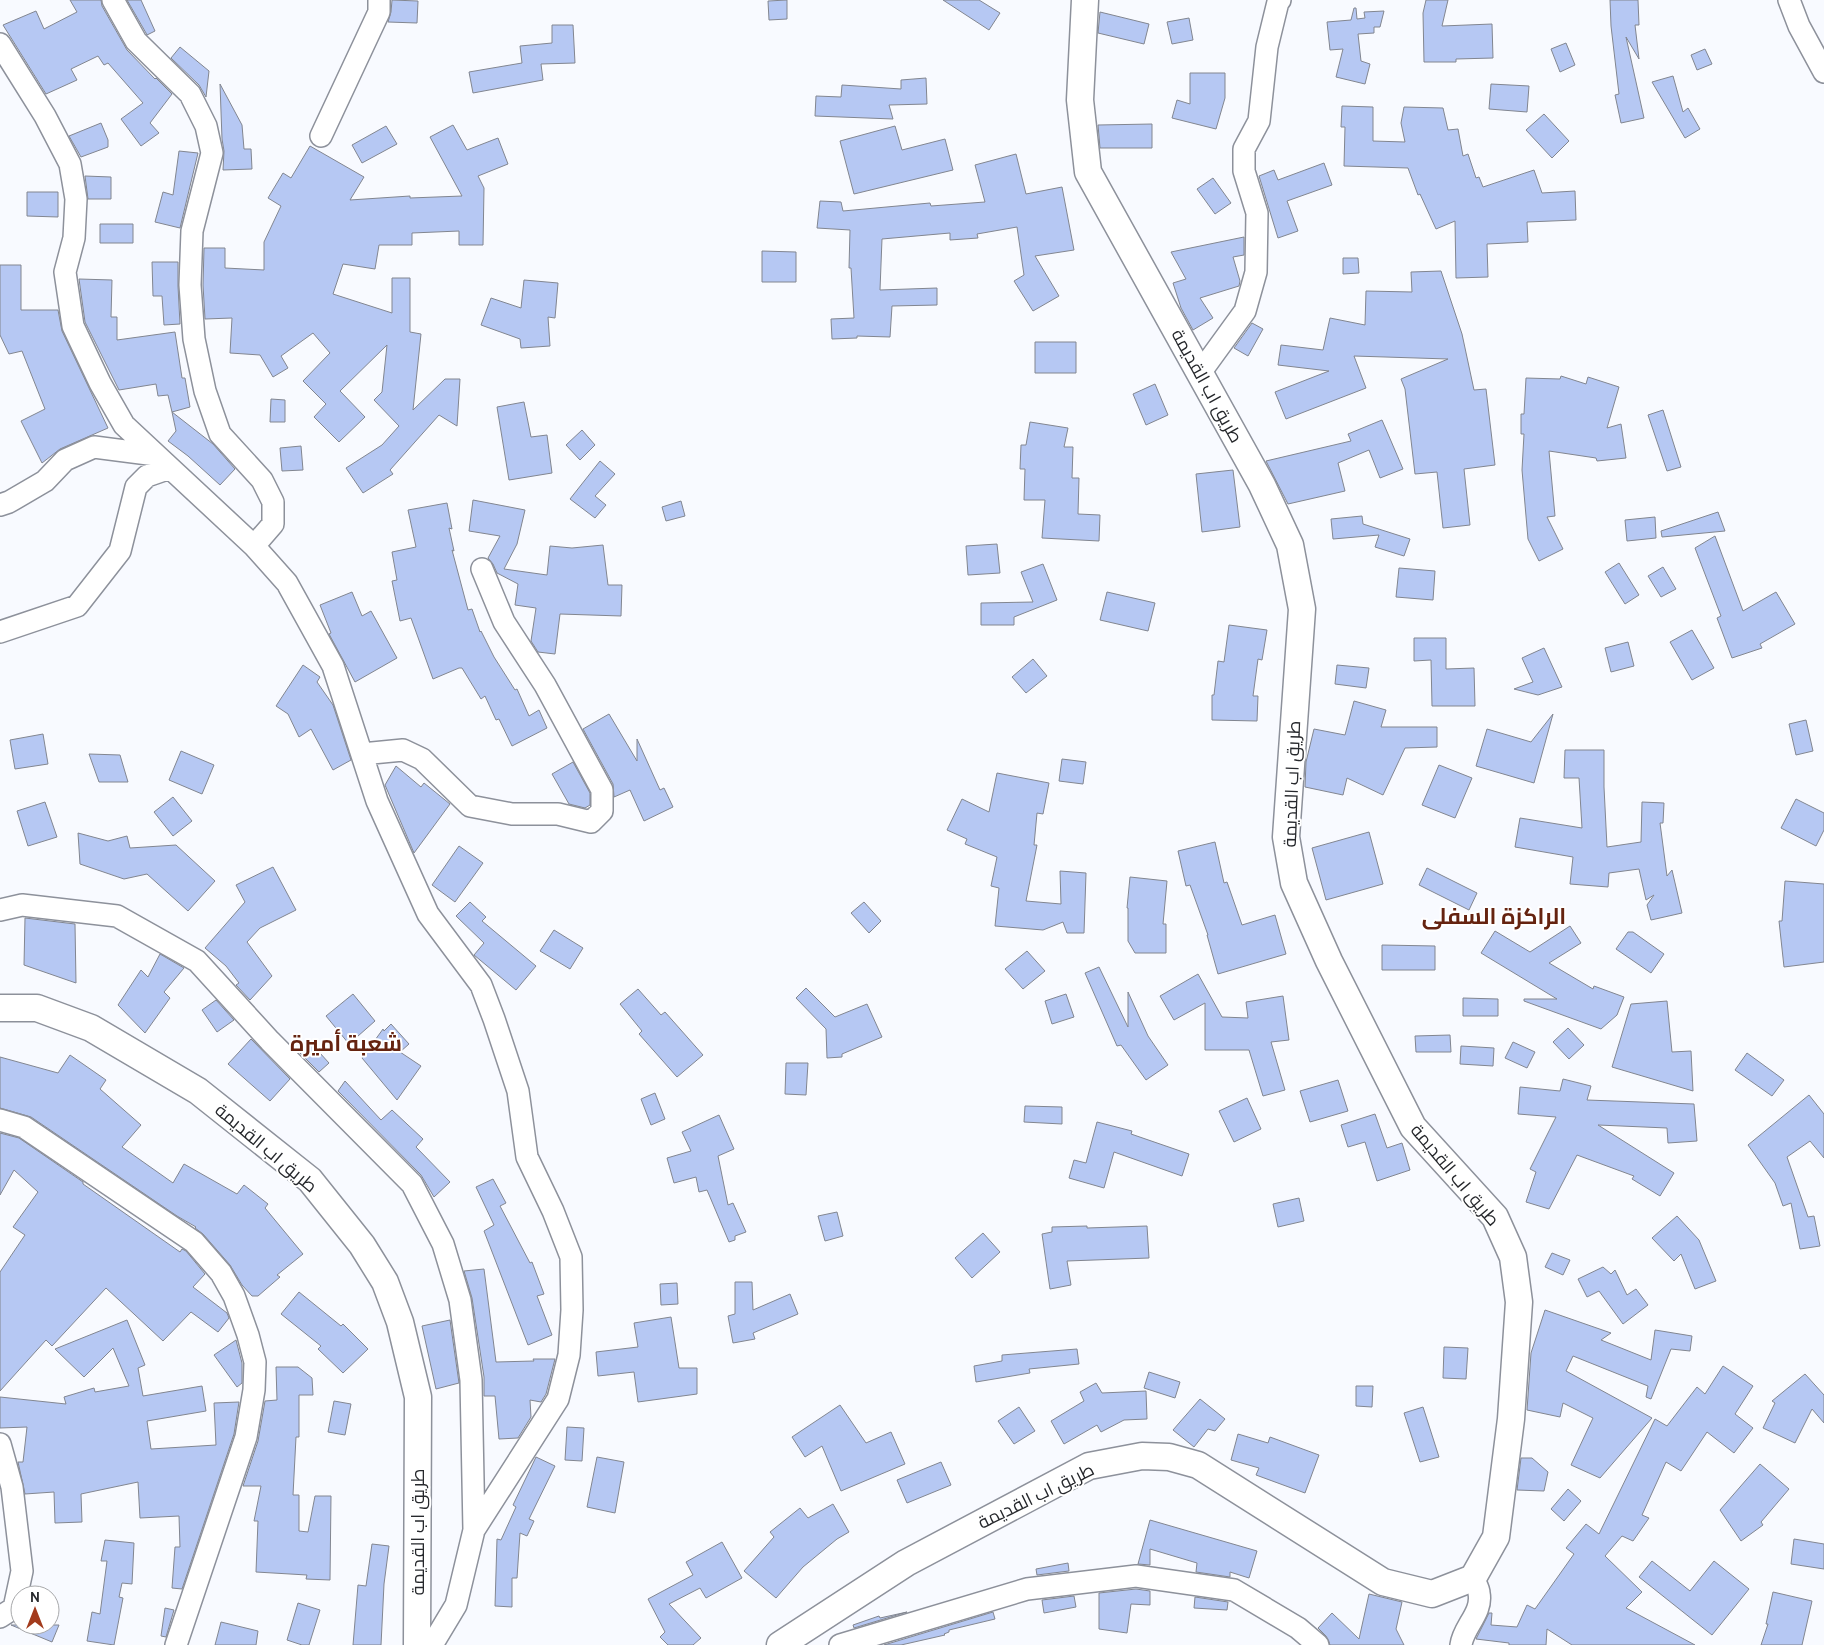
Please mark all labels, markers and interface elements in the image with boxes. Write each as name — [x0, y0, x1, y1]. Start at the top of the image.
street label: طريق اب القديمة — [1166, 325, 1247, 447]
street label: طريق اب القديمة — [1279, 720, 1306, 848]
district label: الراكزة السفلى — [1422, 903, 1566, 930]
district label: شعبة أميرة — [290, 1029, 402, 1057]
street label: طريق اب القديمة — [210, 1099, 322, 1198]
street label: طريق اب القديمة — [1405, 1119, 1504, 1231]
street label: طريق اب القديمة — [974, 1458, 1098, 1535]
street label: طريق اب القديمة — [407, 1469, 430, 1595]
north arrow — [10, 1585, 60, 1635]
text: N — [30, 1588, 40, 1606]

